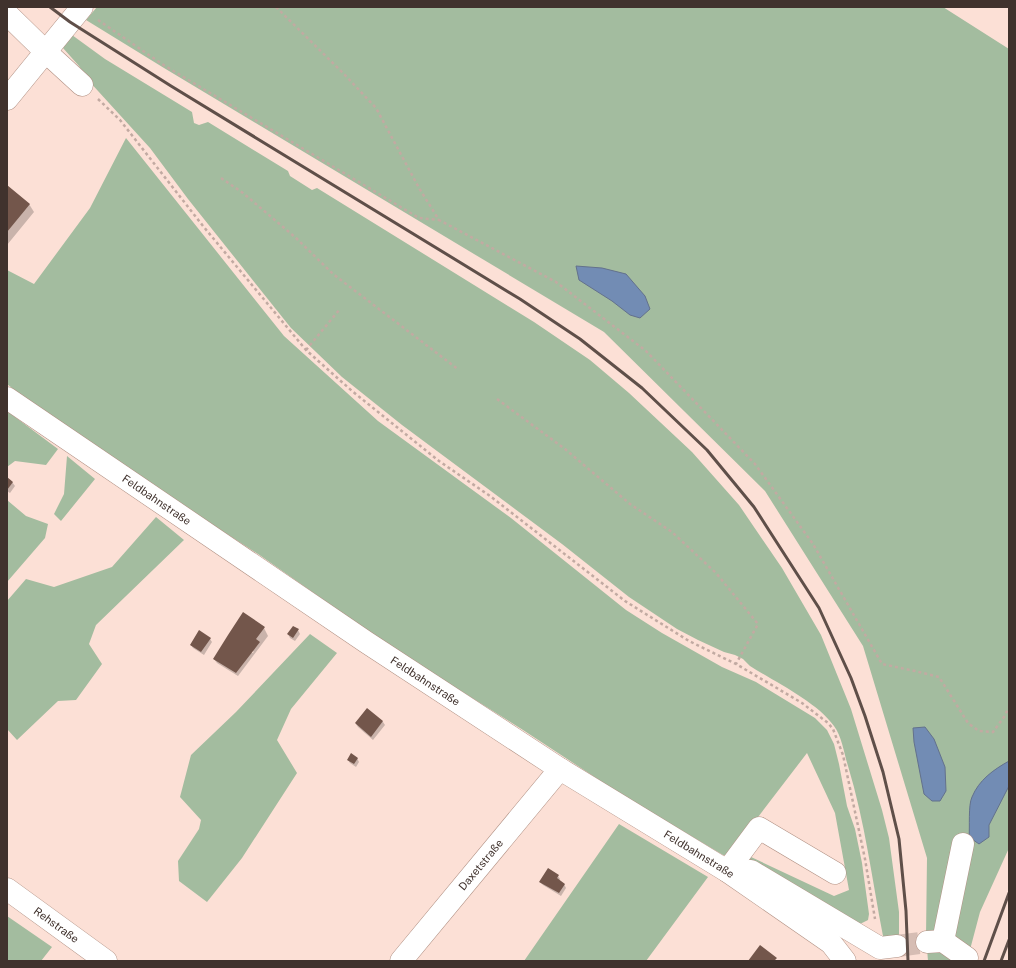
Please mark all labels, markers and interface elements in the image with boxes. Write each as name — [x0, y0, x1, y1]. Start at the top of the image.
street label: Feldbahnstraße — [120, 472, 193, 527]
street label: Feldbahnstraße — [389, 654, 462, 708]
street label: Feldbahnstraße — [662, 828, 737, 880]
street label: Daxetstraße — [456, 837, 505, 893]
street label: Rehstraße — [32, 905, 81, 945]

